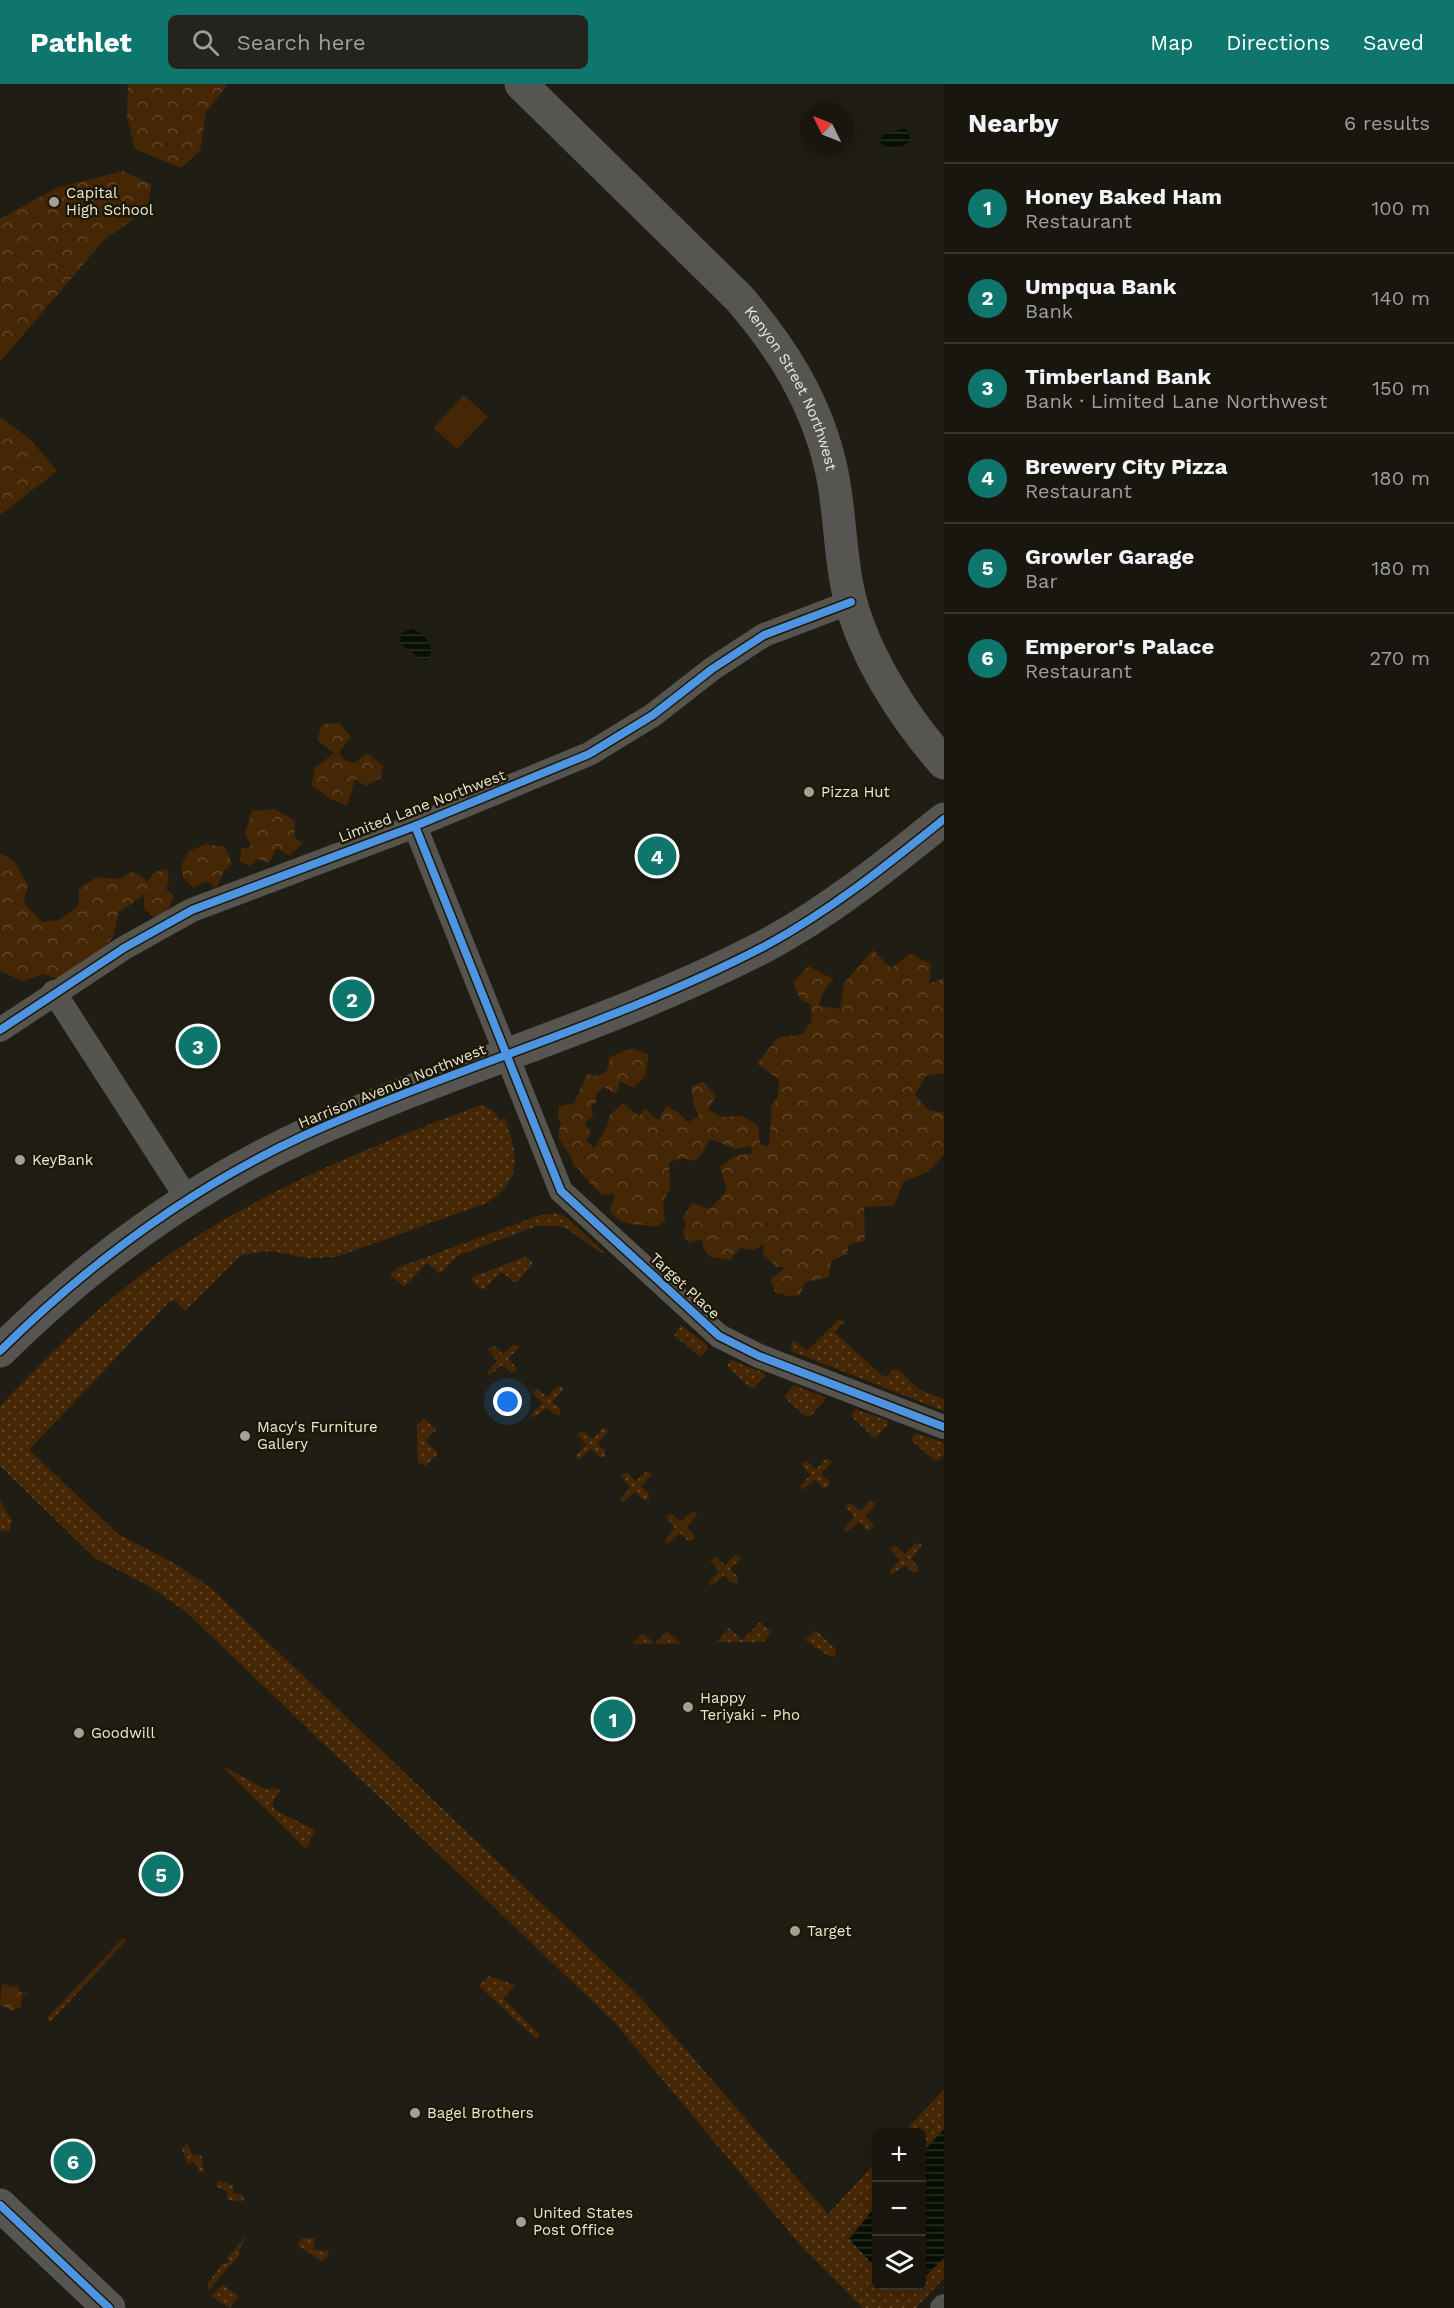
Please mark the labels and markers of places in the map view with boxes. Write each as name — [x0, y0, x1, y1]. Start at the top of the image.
place label: Capital High School — [66, 184, 154, 219]
marker: Capital High School — [47, 195, 61, 209]
place label: Pizza Hut — [821, 783, 891, 801]
marker: Pizza Hut — [802, 785, 816, 799]
pin: 4 — [638, 834, 676, 878]
pin: 2 — [332, 976, 372, 1022]
pin: 3 — [178, 1024, 218, 1068]
place label: KeyBank — [32, 1151, 94, 1169]
marker: KeyBank — [13, 1153, 27, 1167]
place label: Macy's Furniture Gallery — [257, 1418, 378, 1453]
marker: Macy's Furniture Gallery — [238, 1429, 252, 1443]
place label: Happy Teriyaki - Pho — [700, 1689, 800, 1724]
pin: 1 — [594, 1696, 632, 1742]
marker: Happy Teriyaki - Pho — [681, 1700, 695, 1714]
place label: Goodwill — [91, 1724, 155, 1742]
marker: Goodwill — [72, 1726, 86, 1740]
pin: 5 — [142, 1852, 180, 1896]
place label: Target — [807, 1922, 852, 1940]
marker: Target — [788, 1924, 802, 1938]
place label: Bagel Brothers — [427, 2104, 534, 2122]
marker: Bagel Brothers — [408, 2106, 422, 2120]
pin: 6 — [54, 2138, 92, 2184]
place label: United States Post Office — [533, 2204, 633, 2239]
marker: United States Post Office — [514, 2215, 528, 2229]

